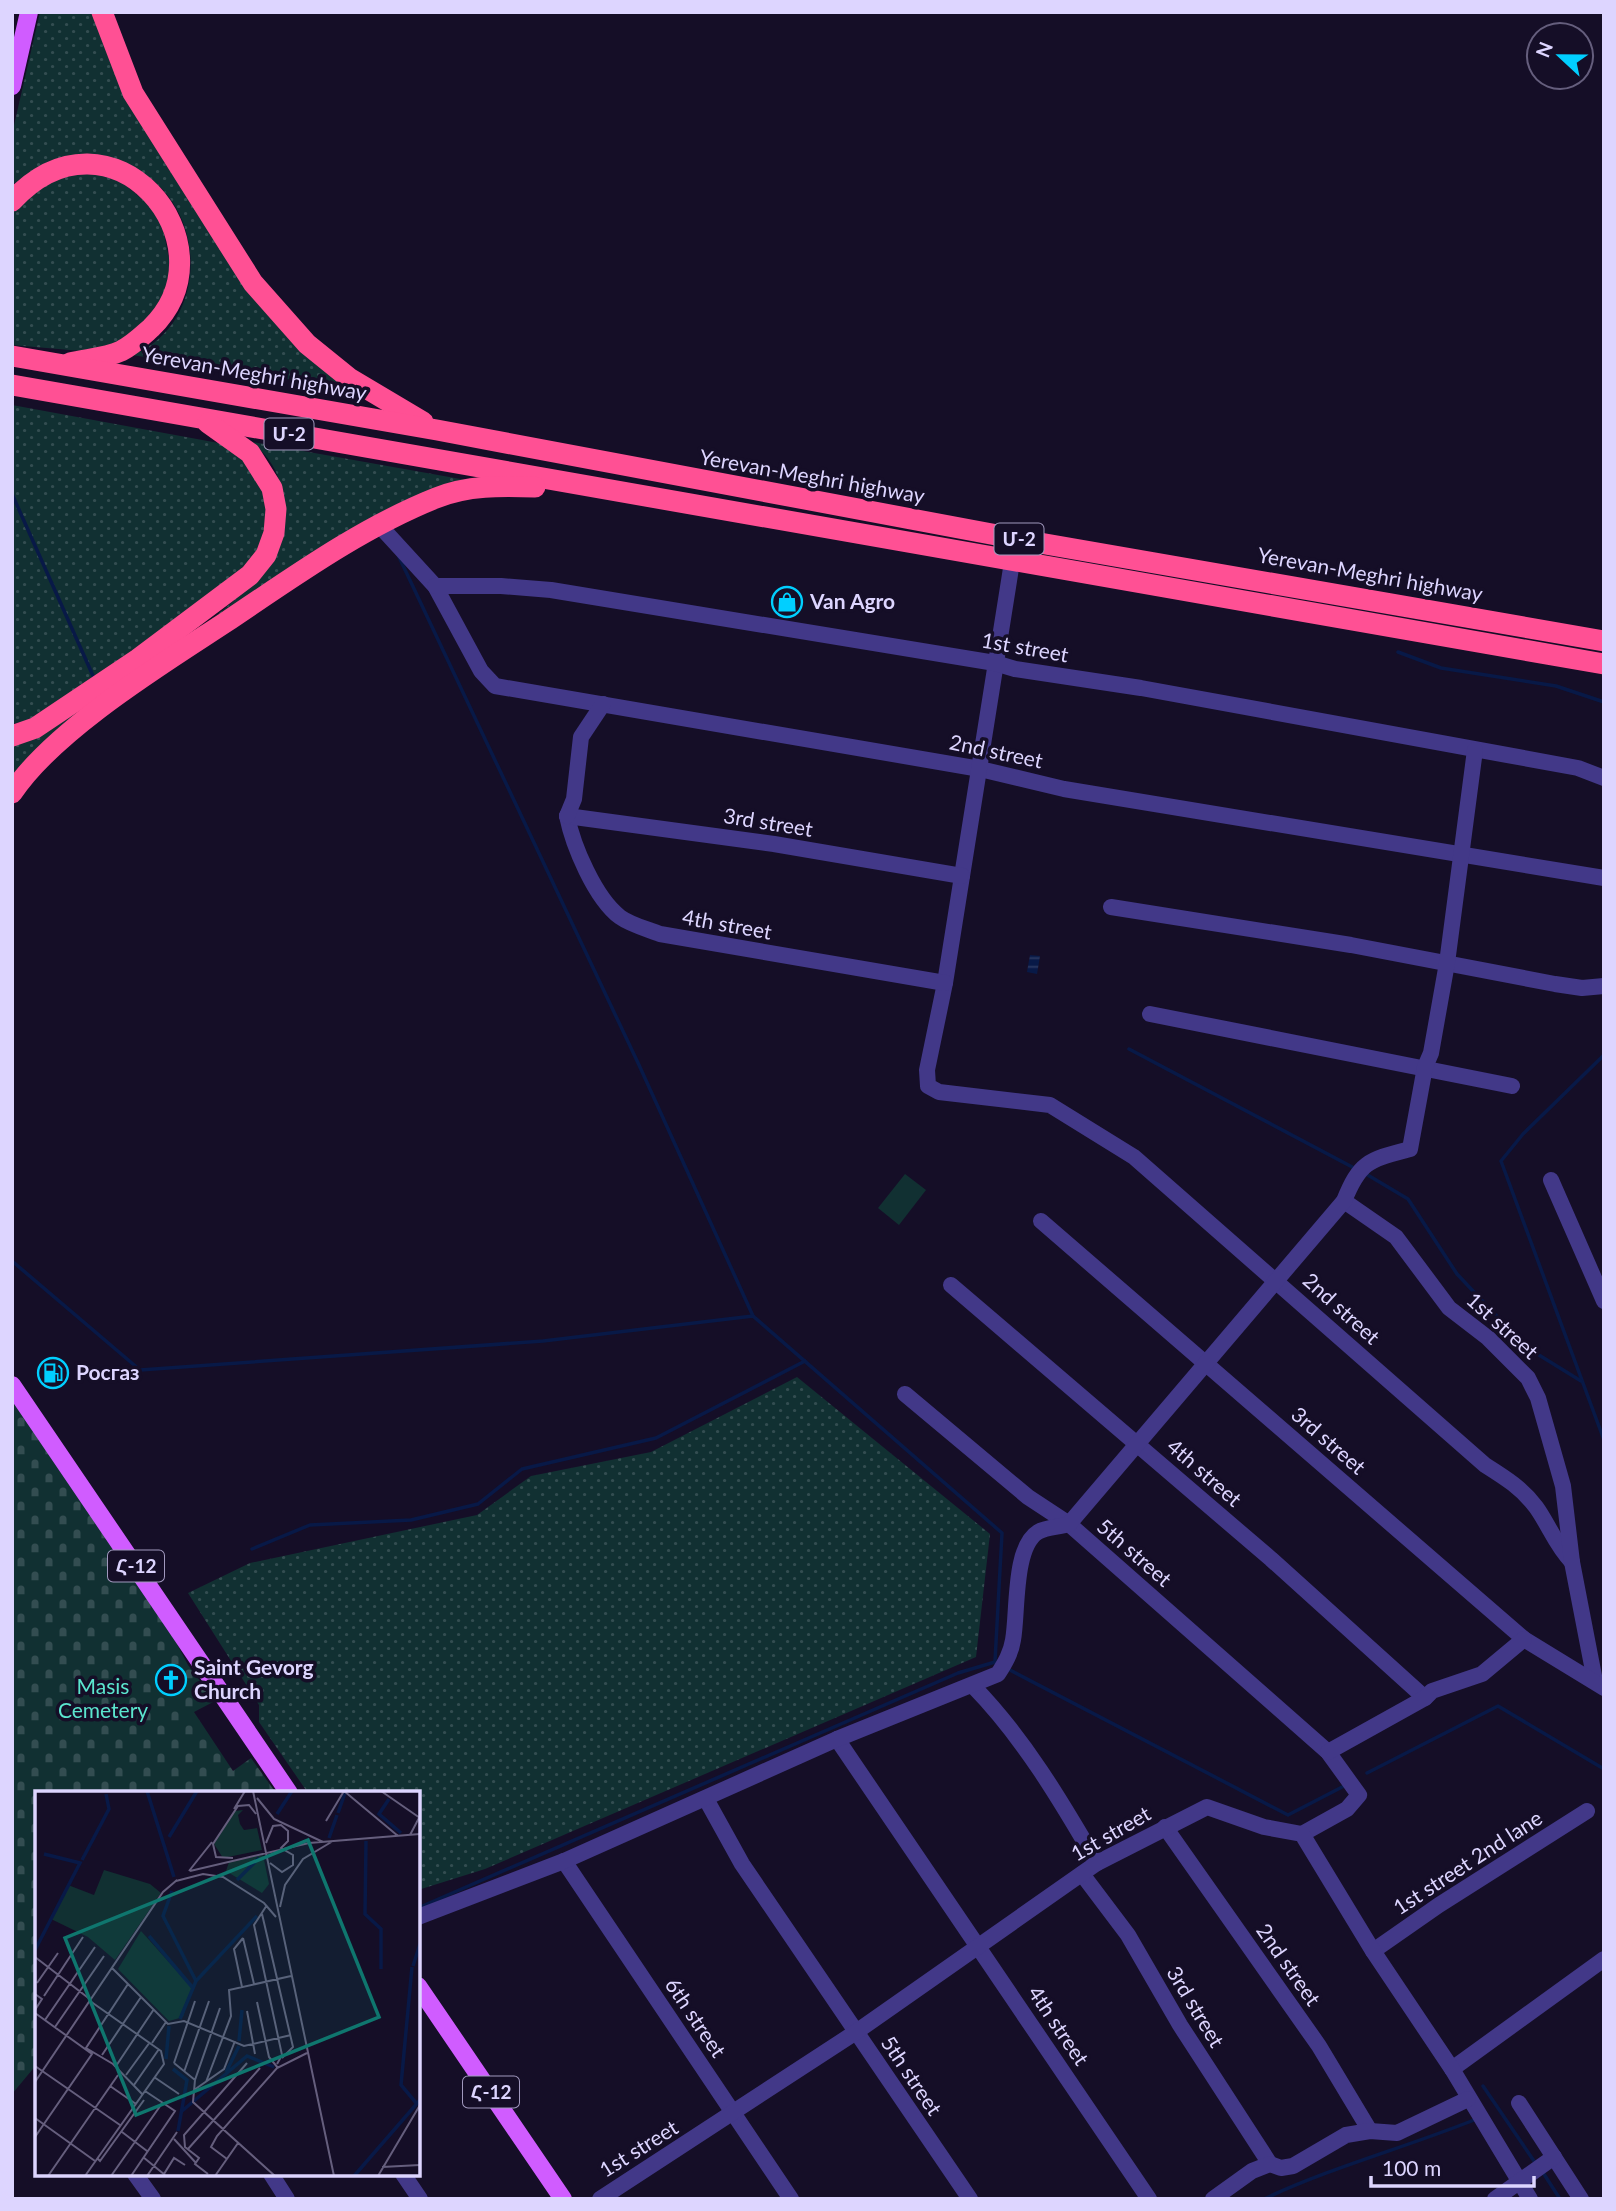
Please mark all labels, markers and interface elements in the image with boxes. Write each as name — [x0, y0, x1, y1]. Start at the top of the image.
north arrow — [1525, 21, 1595, 91]
text: N — [1530, 38, 1557, 61]
street label: Yerevan-Meghri highway — [140, 340, 369, 405]
road number: Մ-2 — [264, 418, 314, 449]
street label: Yerevan-Meghri highway — [698, 443, 927, 508]
road number: Մ-2 — [995, 524, 1044, 554]
street label: Yerevan-Meghri highway — [1256, 541, 1485, 606]
shop icon: Van Agro — [770, 585, 804, 619]
place label: Van Agro — [809, 588, 895, 613]
street label: 1st street — [980, 627, 1071, 667]
street label: 2nd street — [947, 728, 1046, 773]
street label: 3rd street — [722, 802, 815, 841]
street label: 4th street — [681, 903, 774, 944]
street label: 2nd street — [1299, 1267, 1386, 1349]
street label: 1st street — [1462, 1286, 1544, 1364]
fuel station icon: Росгаз — [36, 1356, 70, 1390]
place label: Росгаз — [76, 1359, 140, 1384]
street label: 3rd street — [1287, 1401, 1372, 1479]
street label: 4th street — [1163, 1433, 1248, 1511]
street label: 5th street — [1093, 1513, 1178, 1591]
road number: Հ-12 — [108, 1550, 164, 1582]
place label: Saint Gevorg Church — [194, 1654, 314, 1703]
church icon: Saint Gevorg Church — [154, 1663, 188, 1697]
park label: Masis Cemetery — [58, 1673, 148, 1722]
inset map — [35, 1791, 420, 2176]
street label: 1st street — [1066, 1800, 1155, 1865]
street label: 1st street 2nd lane — [1388, 1804, 1546, 1919]
street label: 2nd street — [1252, 1918, 1327, 2010]
street label: 3rd street — [1162, 1961, 1230, 2052]
street label: 6th street — [661, 1973, 732, 2062]
street label: 4th street — [1024, 1981, 1095, 2070]
street label: 5th street — [877, 2031, 948, 2120]
road number: Հ-12 — [463, 2076, 519, 2108]
street label: 1st street — [594, 2114, 682, 2182]
scale bar — [1371, 2144, 1534, 2188]
text: 100 m — [1382, 2155, 1441, 2180]

